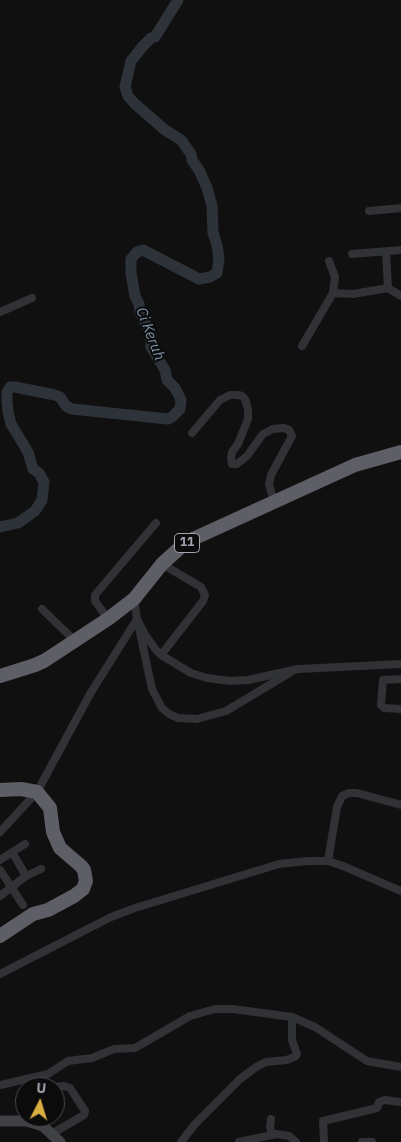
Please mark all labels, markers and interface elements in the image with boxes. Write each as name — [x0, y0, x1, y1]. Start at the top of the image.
water label: Ci Keruh — [132, 305, 168, 363]
road number: 11 — [174, 534, 200, 552]
north arrow — [15, 1077, 65, 1127]
text: U — [36, 1079, 47, 1097]

